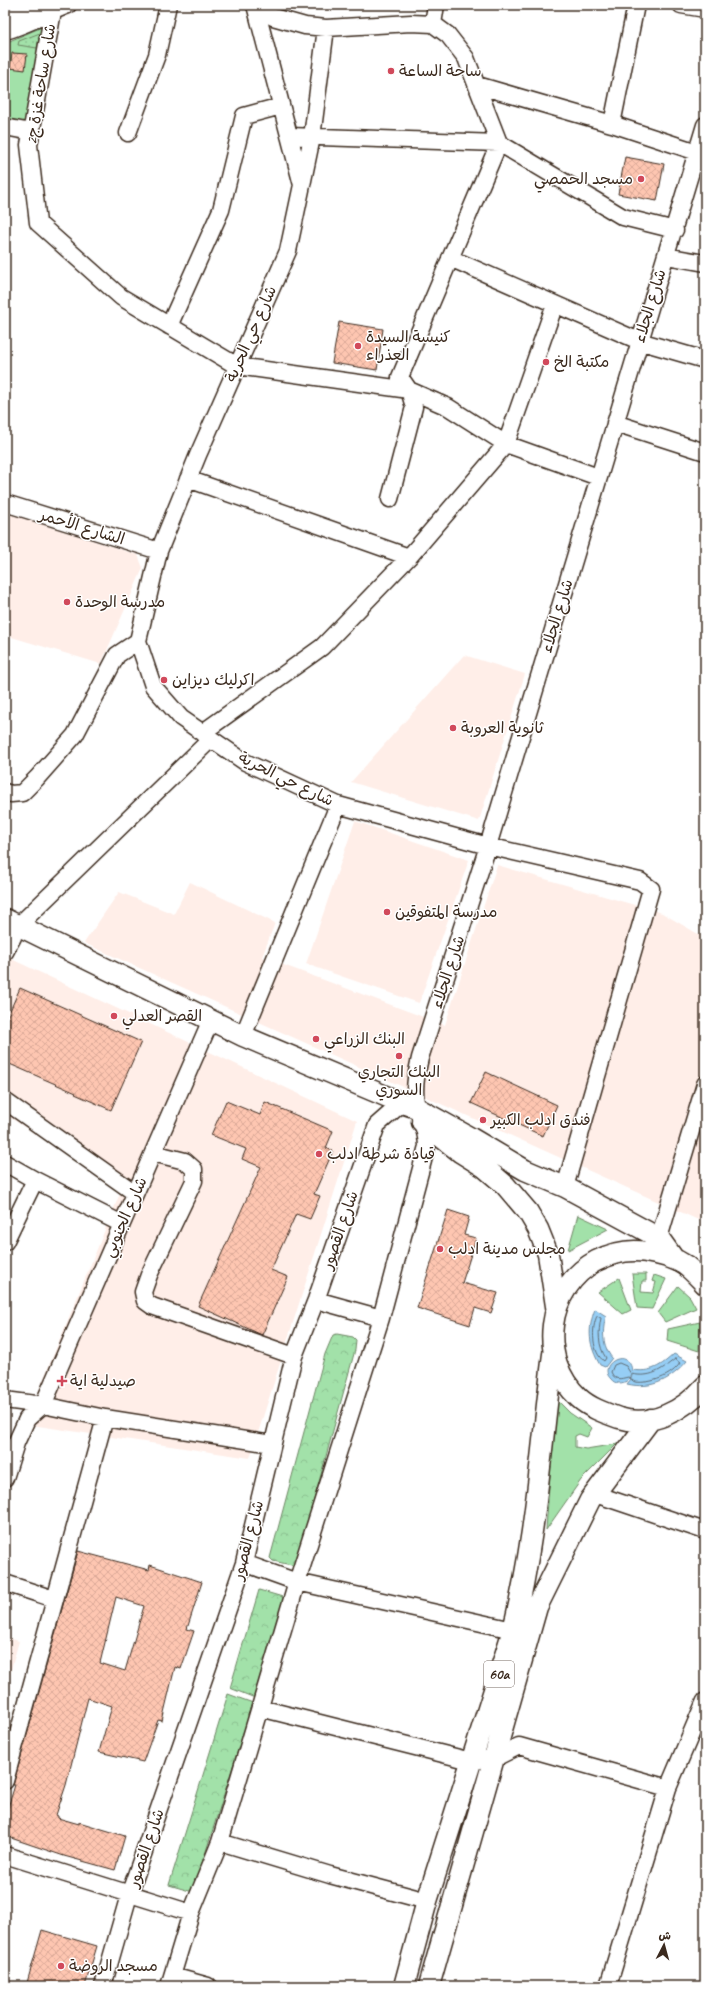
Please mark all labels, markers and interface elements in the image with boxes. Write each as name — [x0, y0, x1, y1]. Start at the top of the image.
street label: شارع ساحة غزة ج2 — [22, 22, 61, 146]
place label: ساحة الساعة — [399, 61, 482, 81]
marker: ساحة الساعة — [386, 66, 396, 76]
place label: مسجد الحمصي — [534, 169, 633, 193]
marker: مسجد الحمصي — [636, 174, 646, 184]
street label: شارع الجلاء — [629, 267, 672, 345]
street label: شارع حي الحرية — [221, 283, 285, 387]
place label: كنيسة السيدة العذراء — [366, 327, 451, 365]
marker: كنيسة السيدة العذراء — [353, 341, 363, 351]
place label: مكتبة الخ — [554, 352, 609, 372]
marker: مكتبة الخ — [541, 357, 551, 367]
street label: الشارع الأحمر — [35, 503, 127, 550]
street label: شارع الجلاء — [536, 577, 579, 655]
place label: مدرسة الوحدة — [75, 592, 165, 612]
marker: مدرسة الوحدة — [62, 597, 72, 607]
place label: اكرليك ديزاين — [172, 670, 254, 690]
marker: اكرليك ديزاين — [159, 675, 169, 685]
place label: ثانوية العروبة — [461, 718, 545, 738]
marker: ثانوية العروبة — [448, 723, 458, 733]
street label: شارع حي الحرية — [233, 747, 337, 814]
place label: مدرسة المتفوقين — [395, 902, 497, 922]
marker: مدرسة المتفوقين — [382, 907, 392, 917]
street label: شارع الجلاء — [427, 933, 470, 1011]
place label: القصر العدلي — [122, 1006, 202, 1030]
marker: القصر العدلي — [109, 1011, 119, 1021]
place label: البنك الزراعي — [324, 1029, 405, 1053]
marker: البنك الزراعي — [311, 1034, 321, 1044]
marker: البنك التجاري السوري — [394, 1051, 404, 1061]
place label: البنك التجاري السوري — [358, 1062, 440, 1101]
place label: فندق ادلب الكبير — [489, 1110, 591, 1130]
marker: فندق ادلب الكبير — [478, 1115, 488, 1125]
place label: قيادة شرطة ادلب — [327, 1144, 435, 1164]
marker: قيادة شرطة ادلب — [314, 1149, 324, 1159]
street label: شارع الجنوبي — [98, 1174, 155, 1262]
street label: شارع القصور — [317, 1188, 364, 1274]
place label: مجلس مدينة ادلب — [448, 1239, 566, 1259]
marker: مجلس مدينة ادلب — [435, 1244, 445, 1254]
place label: صيدلية اية — [70, 1371, 136, 1391]
marker: صيدلية اية — [57, 1376, 67, 1386]
street label: شارع القصور — [227, 1498, 269, 1584]
road number: 60a — [484, 1661, 514, 1687]
street label: شارع القصور — [123, 1806, 170, 1892]
north arrow — [644, 1925, 684, 1965]
text: ش — [658, 1927, 672, 1943]
place label: مسجد الروضة — [69, 1956, 158, 1976]
marker: مسجد الروضة — [56, 1961, 66, 1971]

